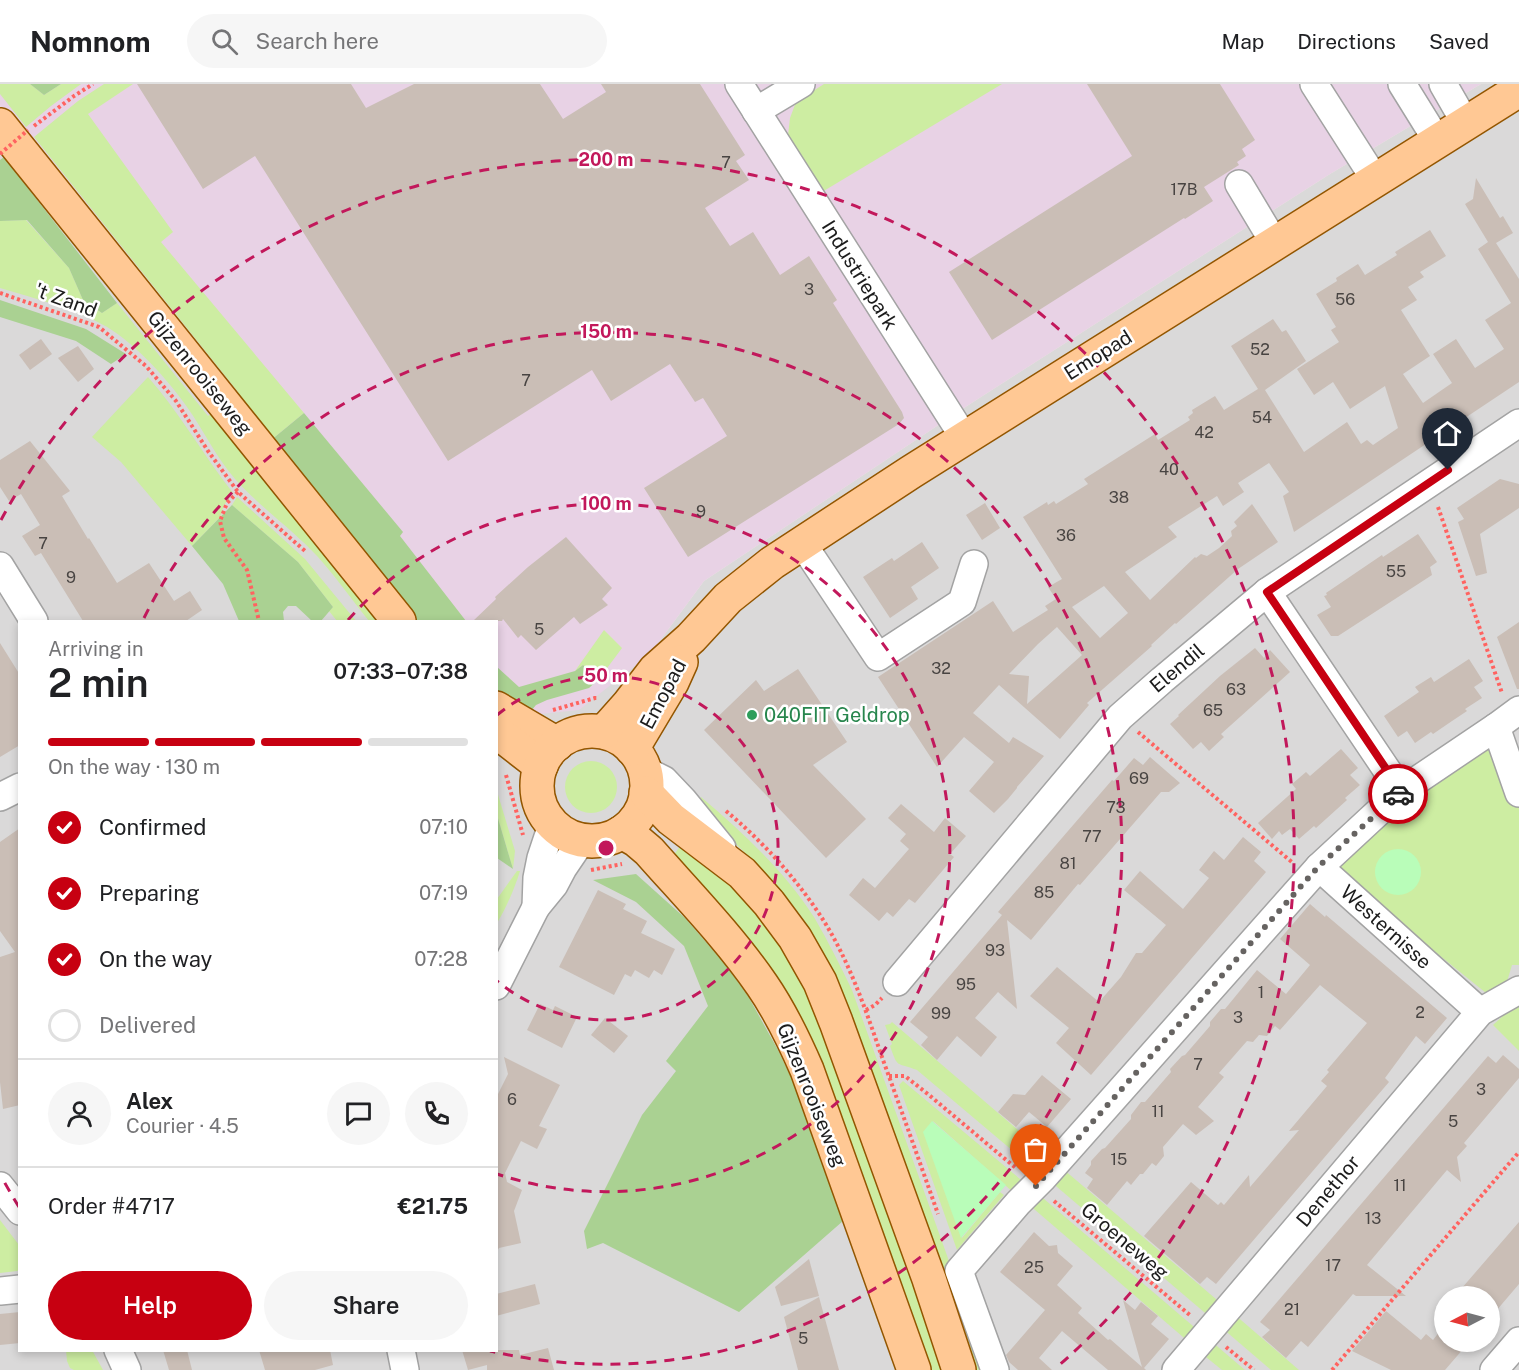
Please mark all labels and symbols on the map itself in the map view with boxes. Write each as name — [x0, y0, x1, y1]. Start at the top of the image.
text: 200 m — [579, 149, 633, 170]
house number: 7 — [721, 153, 731, 172]
house number: 17B — [1171, 180, 1197, 199]
street label: Industriepark — [817, 216, 903, 334]
street label: 't Zand — [31, 278, 101, 322]
house number: 3 — [804, 280, 814, 299]
house number: 56 — [1335, 290, 1355, 309]
street label: Gijzenrooiseweg — [143, 306, 257, 440]
text: 150 m — [580, 321, 632, 342]
street label: Emopad — [1060, 325, 1136, 385]
house number: 52 — [1250, 340, 1270, 359]
house number: 7 — [521, 371, 531, 390]
house number: 54 — [1252, 408, 1272, 427]
pin — [1422, 408, 1473, 470]
house number: 42 — [1194, 423, 1214, 442]
house number: 40 — [1159, 460, 1179, 479]
house number: 38 — [1109, 488, 1129, 507]
text: 100 m — [580, 493, 632, 514]
house number: 9 — [696, 502, 706, 521]
house number: 36 — [1056, 526, 1076, 545]
house number: 7 — [38, 534, 48, 553]
house number: 55 — [1386, 562, 1406, 581]
house number: 9 — [66, 568, 76, 587]
house number: 5 — [534, 620, 544, 639]
street label: Elendil — [1145, 638, 1209, 698]
street label: Emopad — [635, 655, 691, 733]
house number: 32 — [931, 659, 951, 678]
text: 50 m — [584, 665, 628, 686]
house number: 63 — [1226, 680, 1246, 699]
house number: 65 — [1203, 701, 1223, 720]
place label: 040FIT Geldrop — [764, 703, 910, 727]
marker: 040FIT Geldrop — [745, 708, 759, 722]
courier — [1368, 764, 1428, 824]
house number: 69 — [1129, 769, 1149, 788]
house number: 73 — [1106, 798, 1126, 817]
house number: 77 — [1082, 827, 1102, 846]
centre of rings — [596, 838, 616, 858]
house number: 81 — [1060, 854, 1076, 873]
street label: Westernisse — [1336, 880, 1436, 974]
house number: 85 — [1034, 883, 1054, 902]
house number: 93 — [985, 941, 1005, 960]
house number: 95 — [956, 975, 976, 994]
house number: 1 — [1258, 983, 1264, 1002]
house number: 2 — [1415, 1003, 1425, 1022]
house number: 99 — [931, 1004, 951, 1023]
house number: 3 — [1233, 1008, 1243, 1027]
street label: Gijzenrooiseweg — [772, 1020, 852, 1170]
house number: 7 — [1193, 1055, 1203, 1074]
house number: 3 — [1476, 1080, 1486, 1099]
house number: 6 — [507, 1090, 517, 1109]
house number: 11 — [1151, 1102, 1165, 1121]
house number: 5 — [1448, 1112, 1458, 1131]
pin — [1010, 1124, 1061, 1186]
house number: 15 — [1111, 1150, 1127, 1169]
street label: Denethor — [1291, 1150, 1365, 1232]
house number: 11 — [1393, 1176, 1407, 1195]
street label: Groeneweg — [1076, 1197, 1174, 1285]
house number: 13 — [1365, 1209, 1381, 1228]
house number: 17 — [1325, 1256, 1341, 1275]
house number: 25 — [1024, 1258, 1044, 1277]
north arrow — [1434, 1286, 1500, 1352]
house number: 21 — [1284, 1300, 1300, 1319]
house number: 5 — [798, 1329, 808, 1348]

